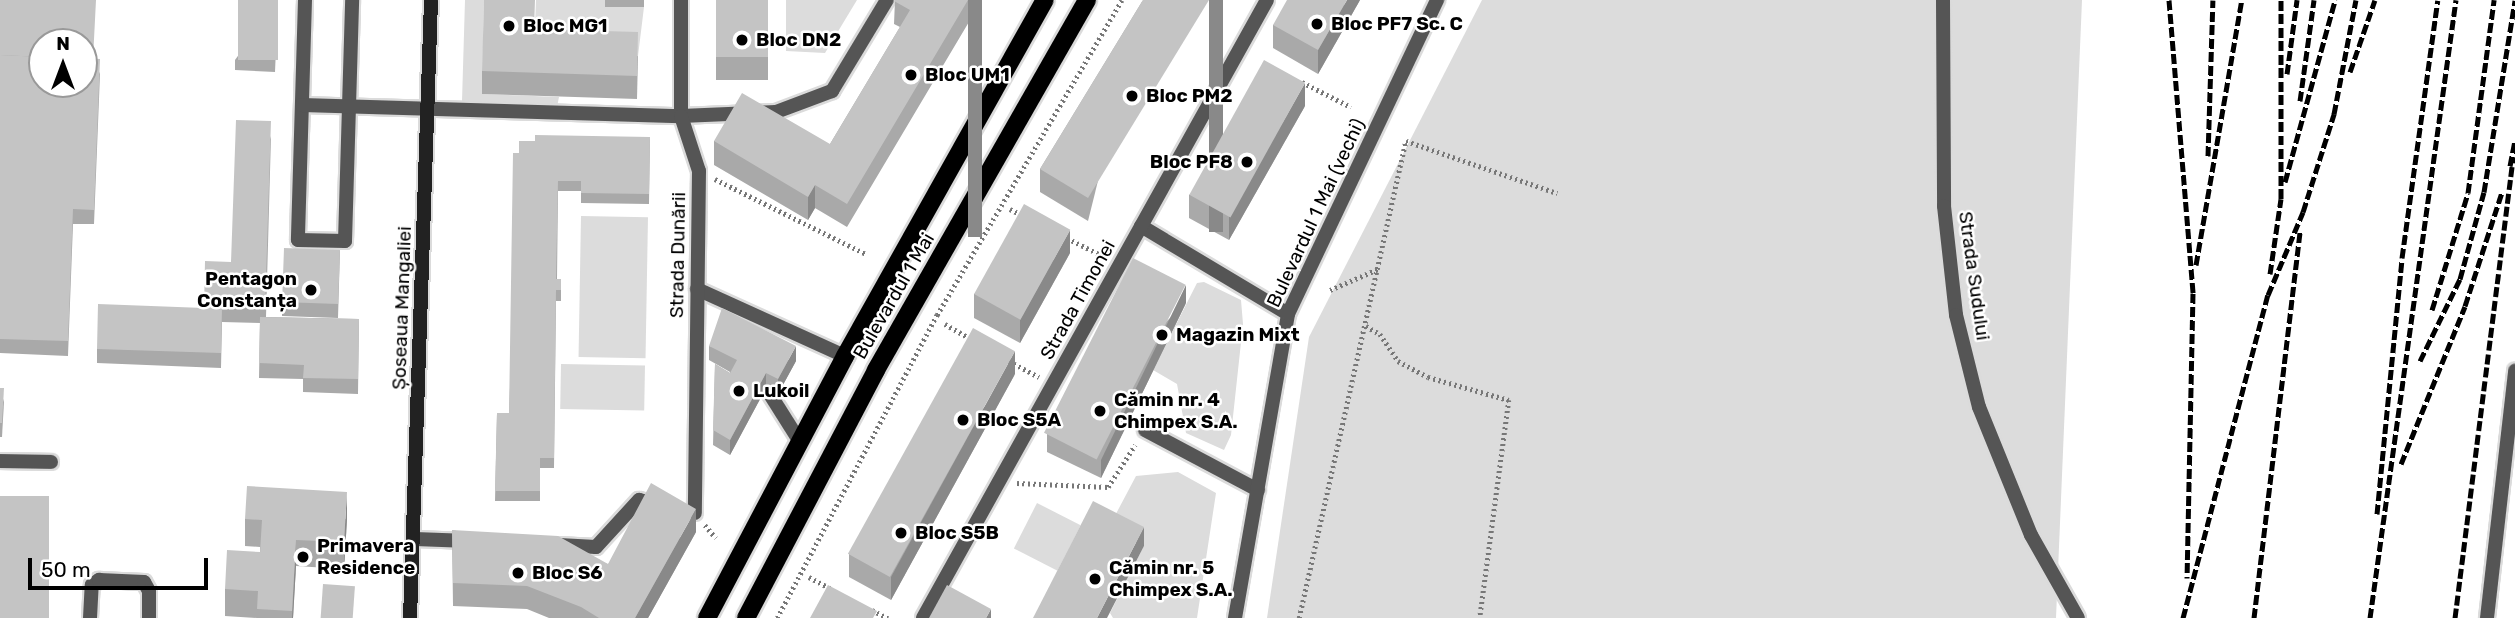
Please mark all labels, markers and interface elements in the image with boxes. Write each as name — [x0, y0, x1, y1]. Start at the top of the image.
place label: Bloc PF7 Sc. C — [1331, 13, 1463, 35]
place label: Bloc MG1 — [523, 15, 608, 37]
marker: Bloc PF7 Sc. C — [1309, 16, 1325, 32]
marker: Bloc MG1 — [501, 18, 517, 34]
north arrow — [28, 28, 98, 98]
place label: Bloc DN2 — [756, 29, 841, 51]
text: N — [56, 32, 70, 55]
marker: Bloc DN2 — [734, 32, 750, 48]
place label: Bloc UM1 — [925, 64, 1010, 86]
marker: Bloc UM1 — [903, 67, 919, 83]
place label: Bloc PM2 — [1146, 85, 1233, 107]
marker: Bloc PM2 — [1124, 88, 1140, 104]
street label: Bulevardul 1 Mai (vechi) — [1262, 115, 1370, 311]
place label: Bloc PF8 — [1150, 151, 1233, 173]
marker: Bloc PF8 — [1239, 154, 1255, 170]
street label: Strada Dunării — [666, 192, 690, 318]
street label: Strada Sudului — [1954, 210, 1994, 342]
street label: Șoseaua Mangaliei — [388, 226, 416, 390]
street label: Bulevardul 1 Mai — [849, 229, 939, 363]
street label: Strada Timonei — [1036, 236, 1120, 364]
place label: Pentagon Constanța — [197, 268, 297, 312]
marker: Pentagon Constanța — [303, 282, 319, 298]
place label: Magazin Mixt — [1176, 324, 1300, 346]
marker: Magazin Mixt — [1154, 327, 1170, 343]
place label: Lukoil — [753, 380, 810, 402]
marker: Lukoil — [731, 383, 747, 399]
place label: Cămin nr. 4 Chimpex S.A. — [1114, 389, 1238, 433]
marker: Cămin nr. 4 Chimpex S.A. — [1092, 403, 1108, 419]
place label: Bloc S5A — [977, 409, 1061, 431]
marker: Bloc S5A — [955, 412, 971, 428]
place label: Bloc S5B — [915, 522, 999, 544]
marker: Bloc S5B — [893, 525, 909, 541]
place label: Primavera Residence — [317, 535, 415, 579]
scale bar — [32, 544, 212, 588]
marker: Primavera Residence — [295, 549, 311, 565]
text: 50 m — [41, 557, 91, 582]
place label: Cămin nr. 5 Chimpex S.A. — [1109, 557, 1233, 601]
place label: Bloc S6 — [532, 562, 603, 584]
marker: Bloc S6 — [510, 565, 526, 581]
marker: Cămin nr. 5 Chimpex S.A. — [1087, 571, 1103, 587]

